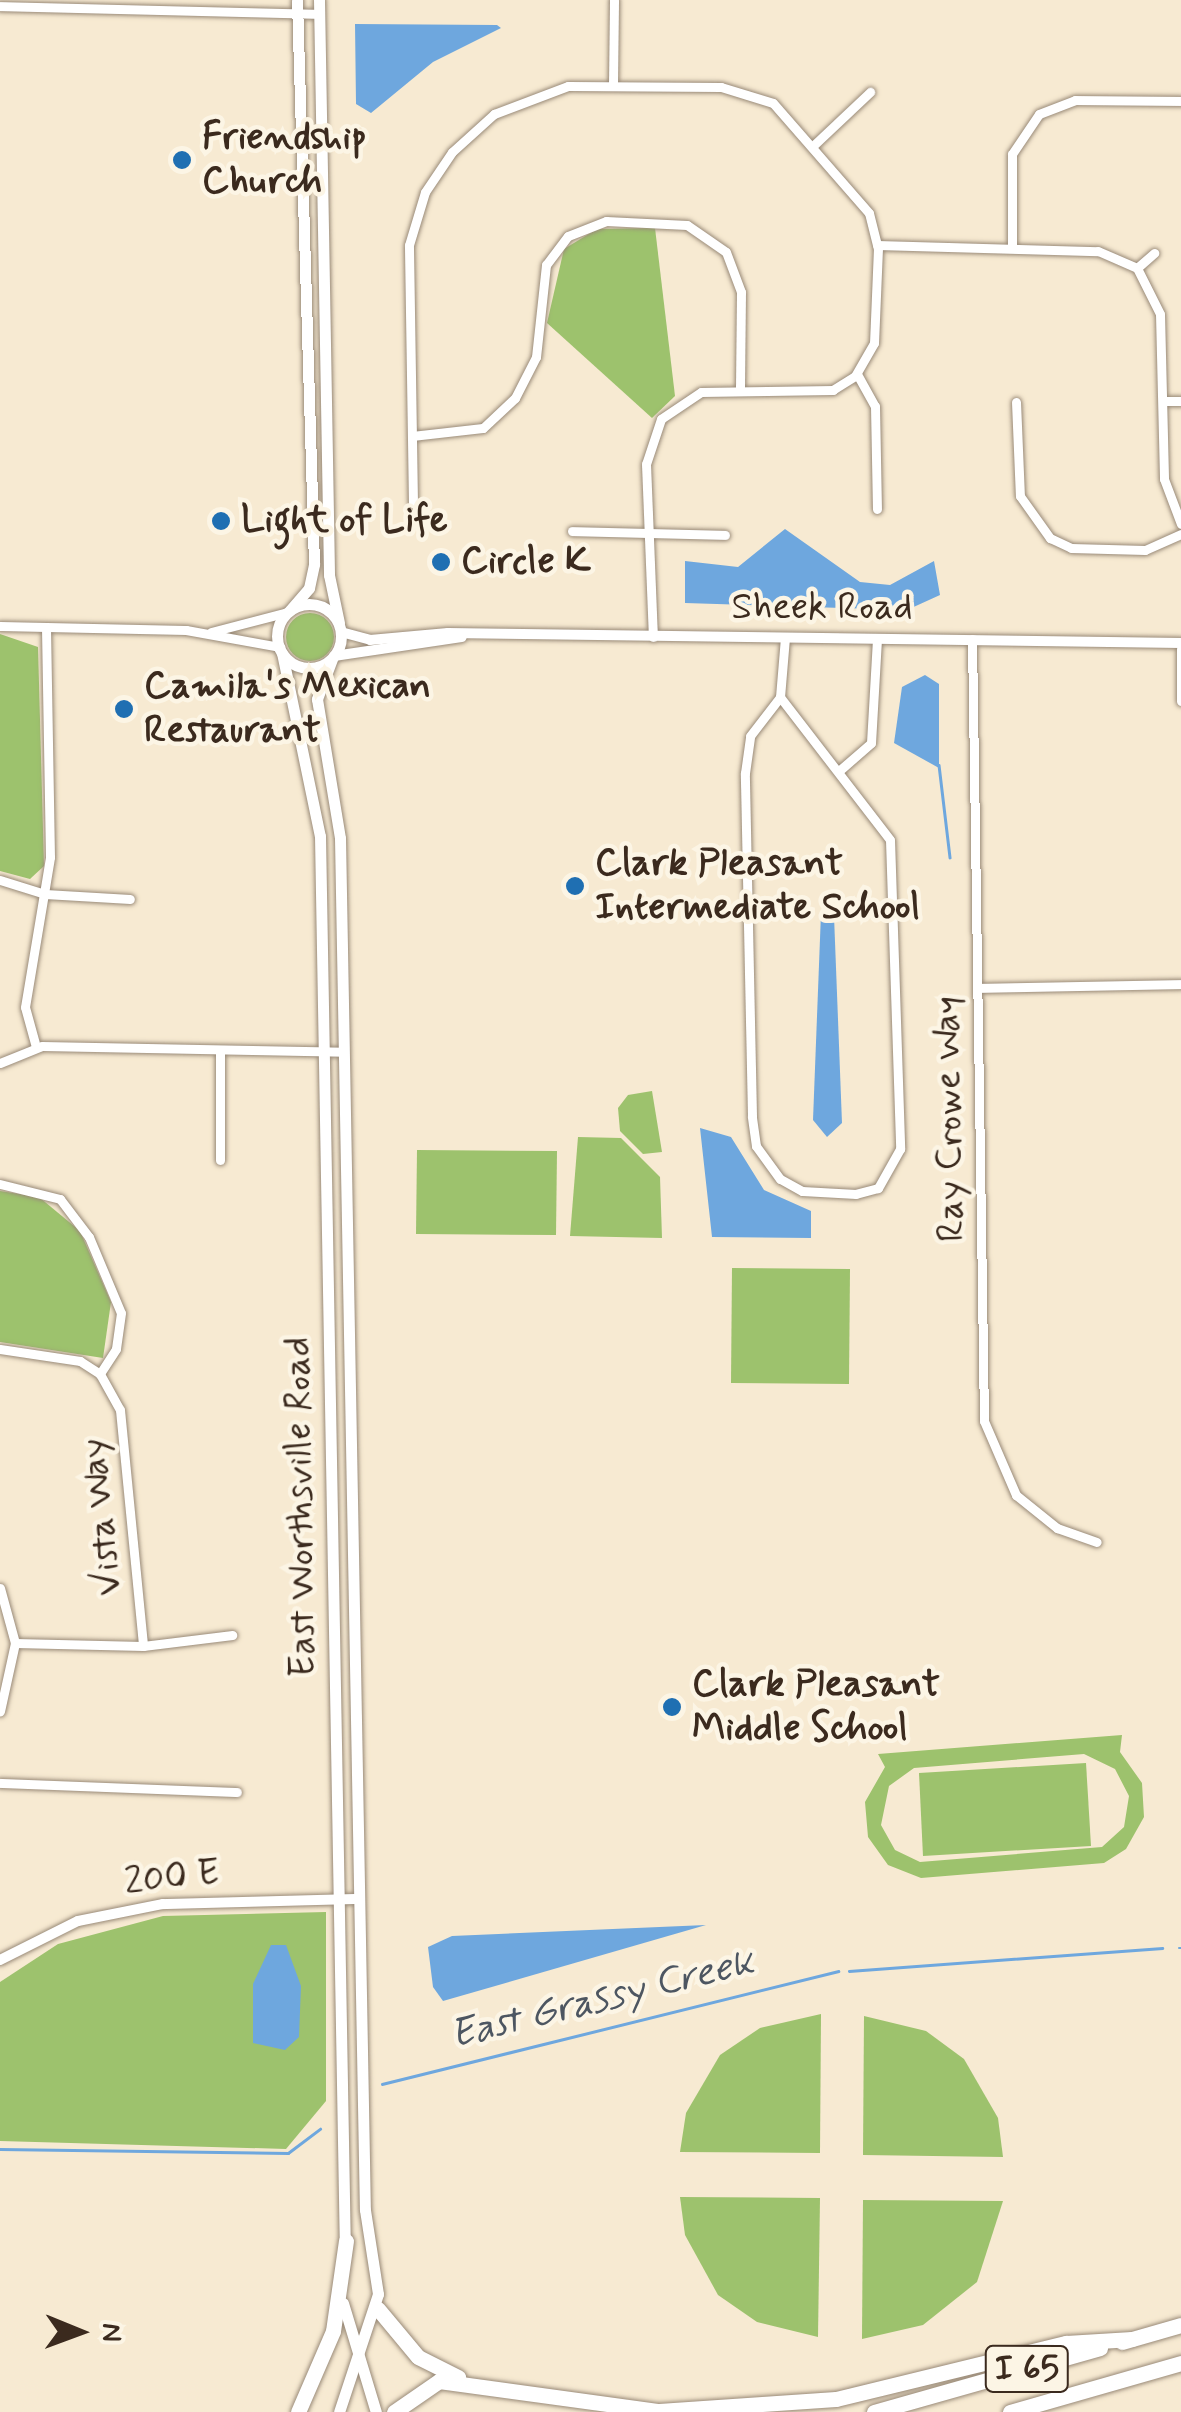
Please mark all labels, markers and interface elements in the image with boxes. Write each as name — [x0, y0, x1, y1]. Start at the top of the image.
place label: Friendship Church — [202, 115, 367, 204]
marker: Friendship Church — [171, 149, 193, 171]
place label: Light of Life — [241, 498, 448, 544]
marker: Light of Life — [210, 510, 232, 532]
place label: Circle K — [461, 539, 592, 585]
marker: Circle K — [430, 551, 452, 573]
street label: Sheek Road — [731, 585, 913, 631]
place label: Camila's Mexican Restaurant — [144, 664, 429, 754]
marker: Camila's Mexican Restaurant — [113, 698, 135, 720]
place label: Clark Pleasant Intermediate School — [595, 841, 920, 931]
marker: Clark Pleasant Intermediate School — [564, 875, 586, 897]
street label: Ray Crowe Way — [925, 990, 975, 1248]
street label: East Worthsville Road — [275, 1336, 327, 1678]
street label: Vista Way — [71, 1434, 133, 1600]
place label: Clark Pleasant Middle School — [692, 1662, 935, 1752]
marker: Clark Pleasant Middle School — [661, 1696, 683, 1718]
street label: 200 E — [122, 1850, 222, 1906]
water label: East Grassy Creek — [446, 1938, 758, 2060]
north arrow — [30, 2282, 130, 2382]
text: N — [92, 2323, 129, 2342]
road number: I 65 — [984, 2339, 1070, 2399]

